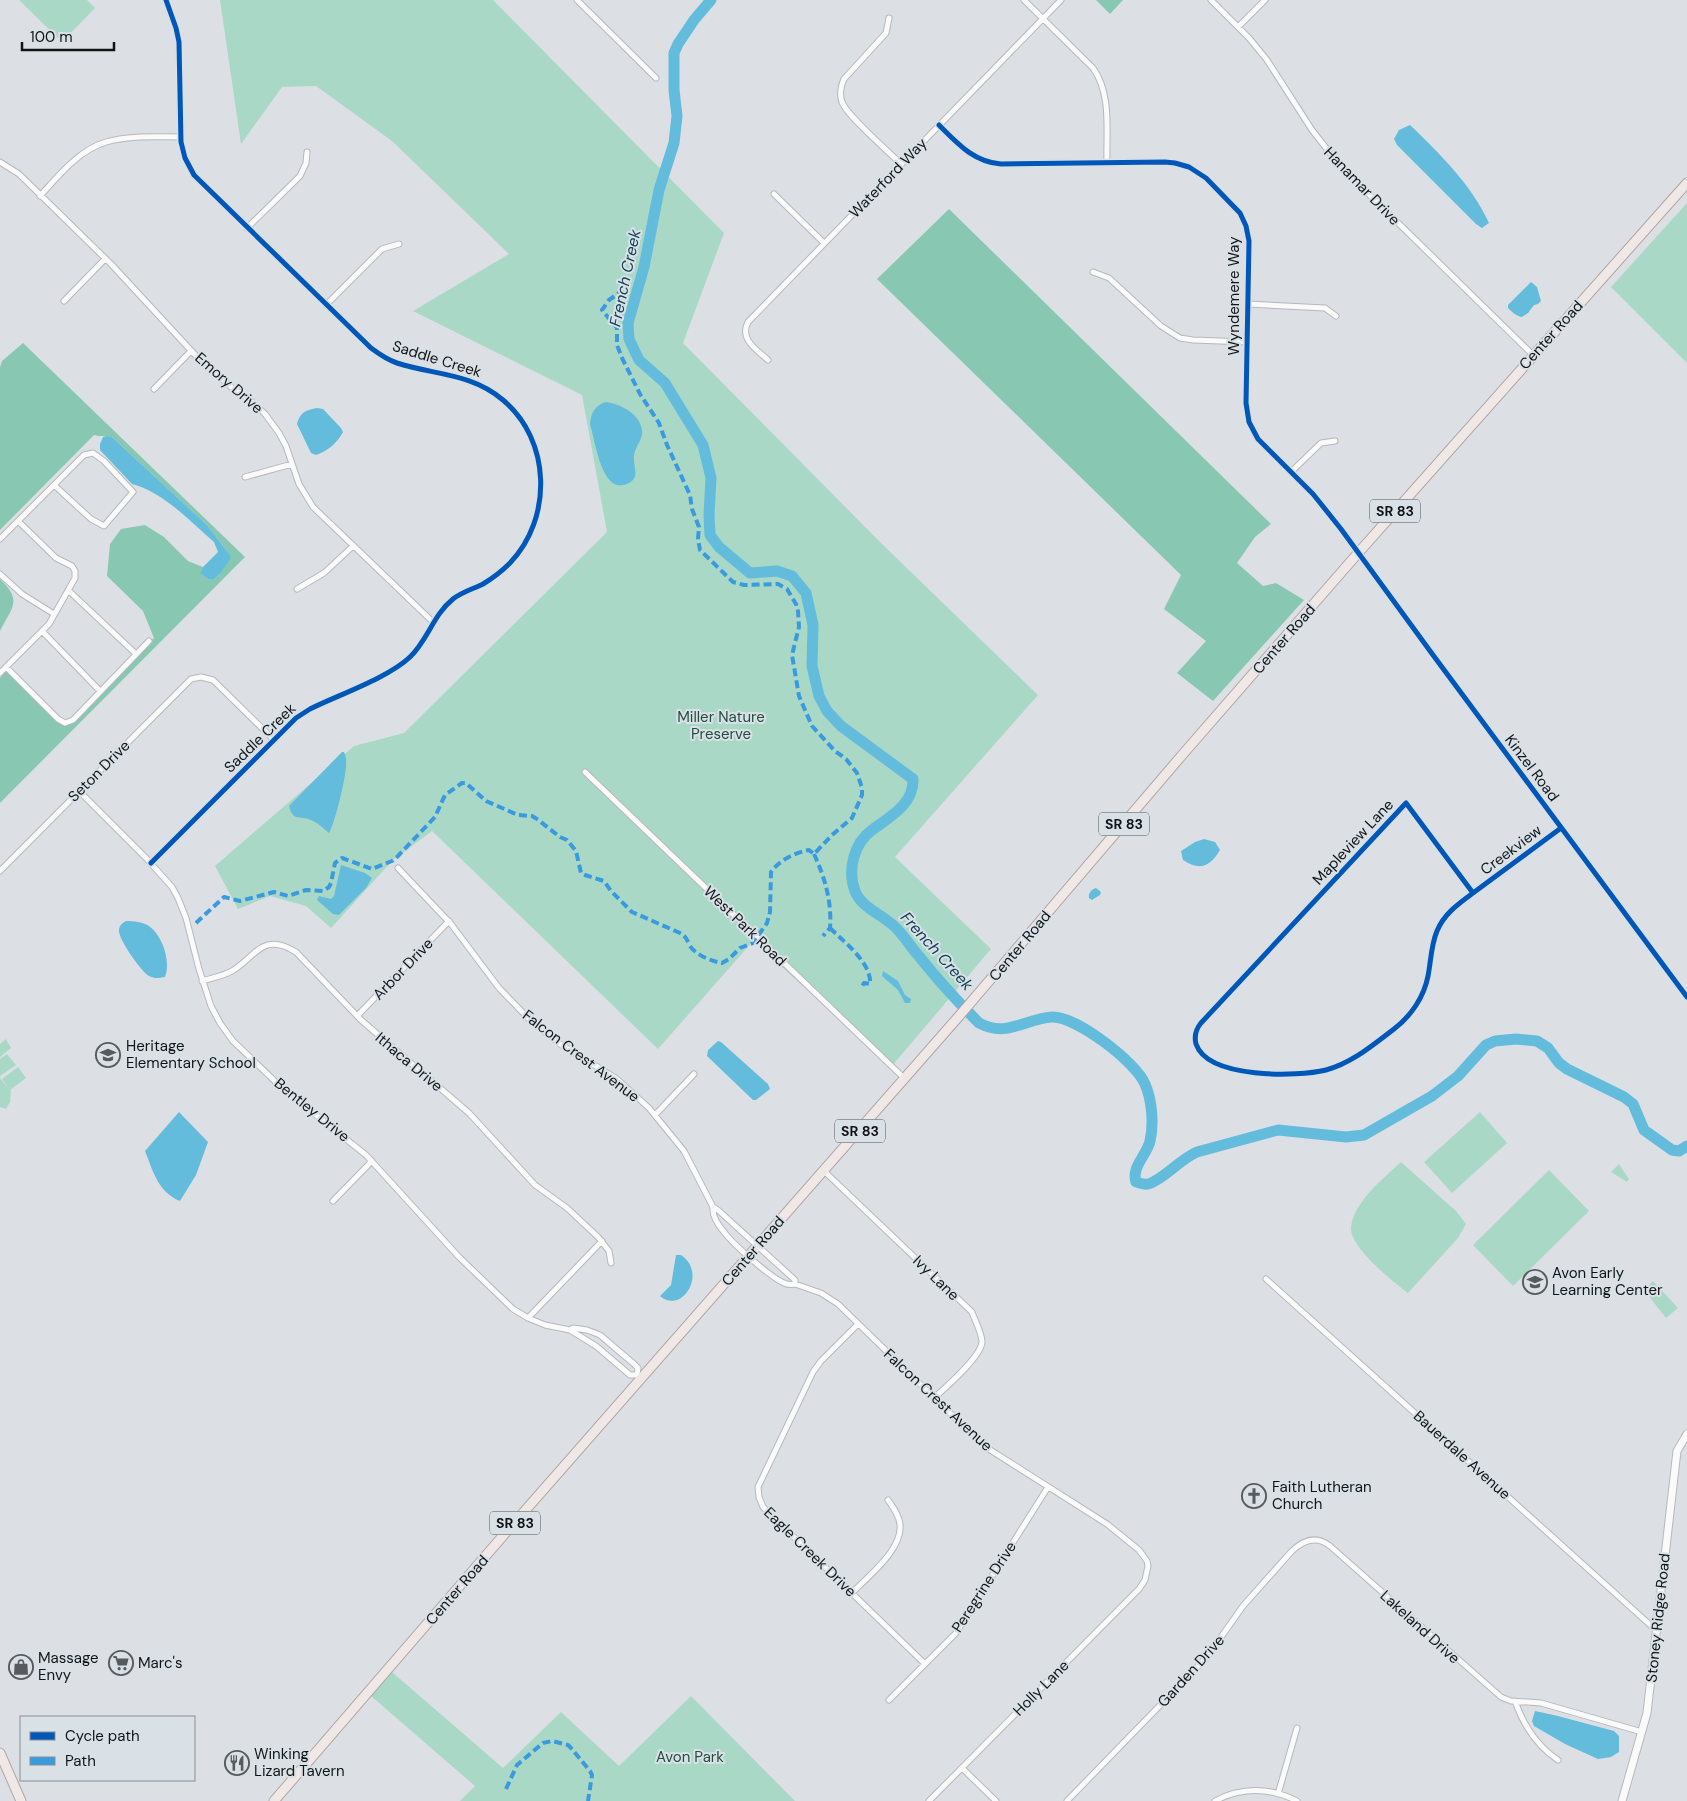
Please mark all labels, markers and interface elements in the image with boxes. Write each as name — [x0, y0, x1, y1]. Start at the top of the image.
scale bar — [22, 20, 115, 52]
text: 100 m — [30, 27, 73, 47]
street label: Waterford Way — [845, 133, 932, 222]
street label: Hanamar Drive — [1319, 142, 1405, 230]
water label: French Creek — [604, 227, 646, 329]
street label: Wyndemere Way — [1224, 236, 1244, 356]
street label: Center Road — [1515, 296, 1587, 374]
street label: Saddle Creek — [390, 336, 484, 382]
street label: Emory Drive — [191, 348, 267, 418]
road number: SR 83 — [1370, 500, 1420, 522]
street label: Center Road — [1248, 600, 1320, 678]
street label: Saddle Creek — [220, 698, 300, 777]
park label: Miller Nature Preserve — [677, 707, 765, 744]
street label: Kinzel Road — [1500, 731, 1564, 805]
street label: Seton Drive — [64, 736, 134, 806]
street label: Mapleview Lane — [1308, 795, 1398, 889]
road number: SR 83 — [1099, 812, 1149, 836]
street label: Creekview — [1476, 820, 1546, 880]
street label: West Park Road — [699, 881, 791, 971]
street label: Center Road — [985, 906, 1055, 986]
water label: French Creek — [896, 907, 978, 995]
street label: Arbor Drive — [368, 934, 438, 1004]
street label: Falcon Crest Avenue — [518, 1005, 644, 1107]
street label: Ithaca Drive — [371, 1028, 447, 1096]
place label: Heritage Elementary School — [126, 1036, 256, 1073]
school or university icon: Heritage Elementary School — [95, 1042, 121, 1068]
street label: Bentley Drive — [270, 1073, 354, 1147]
road number: SR 83 — [835, 1120, 885, 1142]
street label: Center Road — [717, 1212, 789, 1290]
street label: Ivy Lane — [909, 1251, 963, 1305]
place label: Avon Early Learning Center — [1552, 1263, 1663, 1300]
school or university icon: Avon Early Learning Center — [1522, 1269, 1548, 1295]
street label: Falcon Crest Avenue — [879, 1344, 997, 1456]
street label: Bauerdale Avenue — [1409, 1406, 1515, 1504]
place label: Faith Lutheran Church — [1272, 1477, 1372, 1514]
church icon: Faith Lutheran Church — [1241, 1483, 1267, 1509]
street label: Eagle Creek Drive — [760, 1503, 860, 1601]
road number: SR 83 — [490, 1512, 540, 1535]
street label: Peregrine Drive — [947, 1538, 1021, 1636]
street label: Center Road — [421, 1551, 493, 1629]
street label: Stoney Ridge Road — [1641, 1552, 1675, 1684]
street label: Lakeland Drive — [1376, 1586, 1464, 1668]
street label: Garden Drive — [1153, 1631, 1229, 1711]
place label: Massage Envy — [38, 1648, 99, 1685]
supermarket icon: Marc's — [108, 1650, 134, 1676]
place label: Marc's — [138, 1653, 183, 1673]
shop icon: Massage Envy — [8, 1654, 34, 1680]
street label: Holly Lane — [1009, 1656, 1073, 1720]
legend — [20, 1716, 195, 1781]
text: Cycle path — [65, 1726, 140, 1746]
place label: Winking Lizard Tavern — [254, 1744, 345, 1781]
park label: Avon Park — [656, 1747, 724, 1767]
restaurant icon: Winking Lizard Tavern — [224, 1750, 250, 1776]
text: Path — [65, 1751, 96, 1771]

